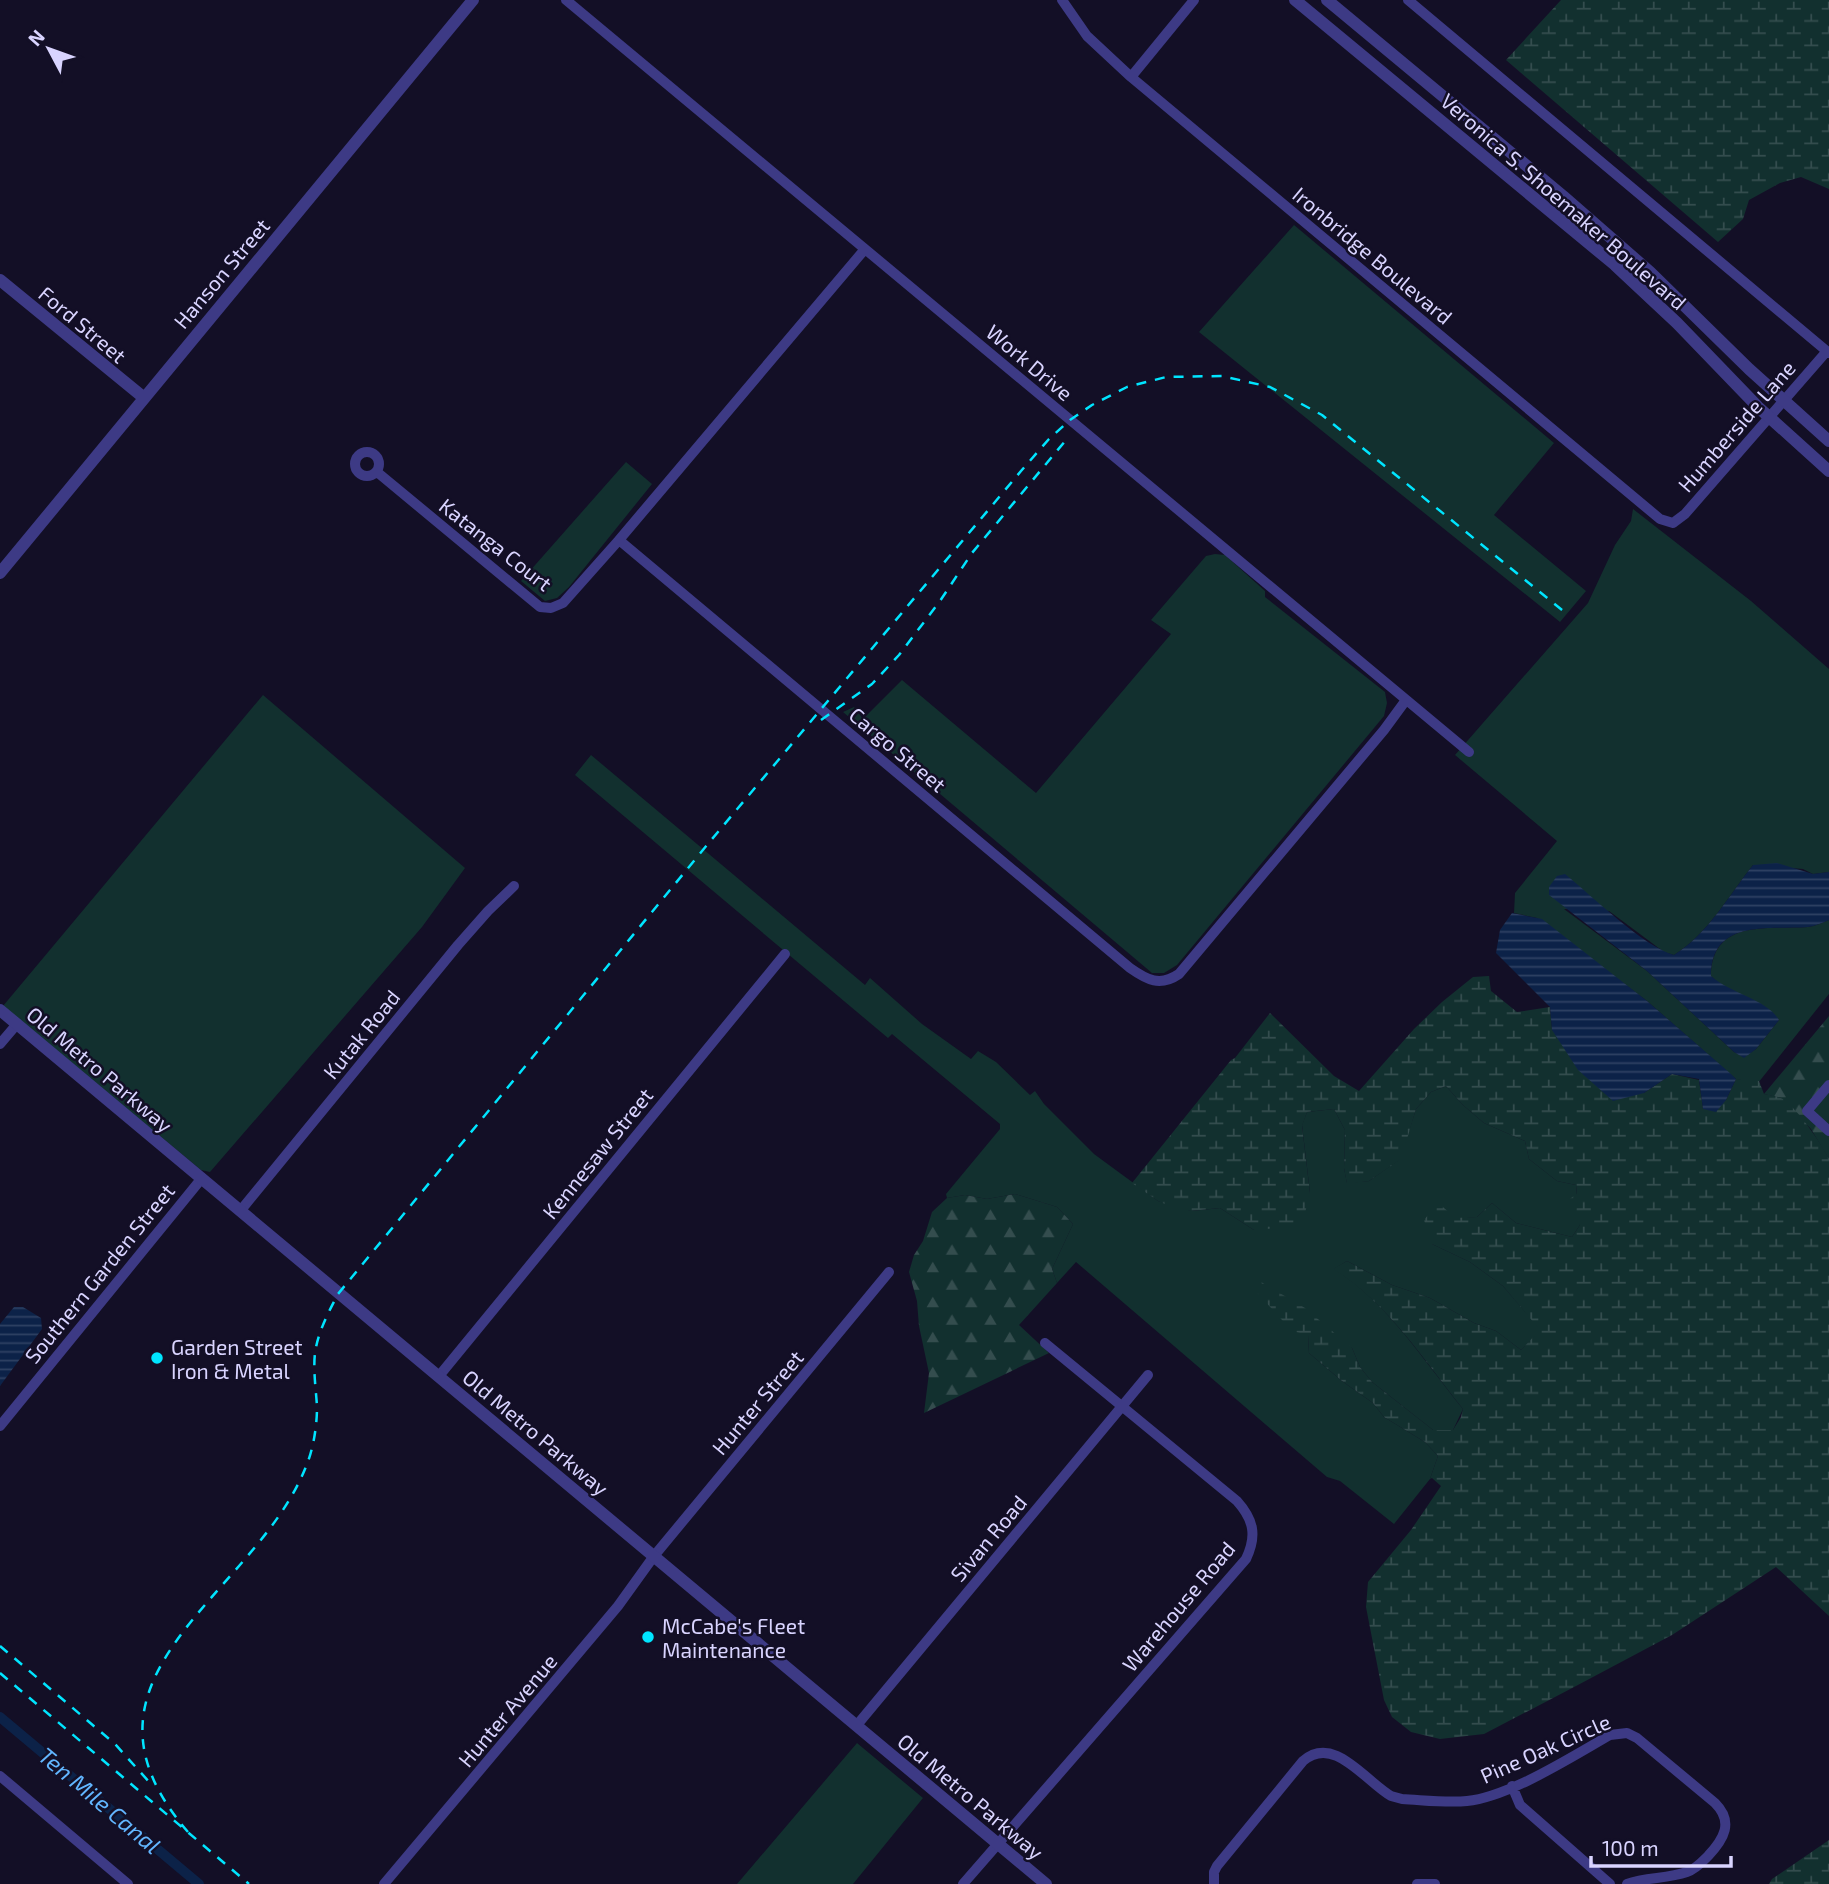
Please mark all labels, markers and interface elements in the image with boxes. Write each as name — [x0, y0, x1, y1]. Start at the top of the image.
north arrow — [14, 14, 84, 84]
text: N — [23, 25, 49, 50]
street label: Veronica S. Shoemaker Boulevard — [1436, 88, 1692, 314]
street label: Ironbridge Boulevard — [1288, 181, 1458, 329]
street label: Hanson Street — [168, 213, 274, 333]
street label: Ford Street — [34, 280, 132, 368]
street label: Work Drive — [982, 319, 1078, 405]
street label: Humberside Lane — [1672, 355, 1800, 497]
street label: Katanga Court — [435, 492, 557, 596]
street label: Cargo Street — [845, 701, 951, 797]
street label: Kutak Road — [318, 984, 404, 1084]
street label: Old Metro Parkway — [22, 1001, 178, 1137]
street label: Kennesaw Street — [537, 1082, 657, 1224]
street label: Southern Garden Street — [19, 1178, 179, 1368]
place label: Garden Street Iron & Metal — [171, 1334, 302, 1383]
street label: Hunter Street — [706, 1345, 808, 1459]
marker: Garden Street Iron & Metal — [149, 1350, 165, 1366]
street label: Old Metro Parkway — [458, 1364, 614, 1500]
street label: Sivan Road — [945, 1490, 1031, 1586]
street label: Warehouse Road — [1116, 1536, 1240, 1676]
place label: McCabe's Fleet Maintenance — [662, 1613, 805, 1662]
marker: McCabe's Fleet Maintenance — [640, 1629, 656, 1645]
street label: Hunter Avenue — [452, 1648, 562, 1772]
street label: Pine Oak Circle — [1476, 1708, 1614, 1788]
street label: Old Metro Parkway — [893, 1728, 1049, 1864]
water label: Ten Mile Canal — [33, 1741, 167, 1859]
scale bar — [1591, 1825, 1731, 1869]
text: 100 m — [1602, 1835, 1659, 1860]

